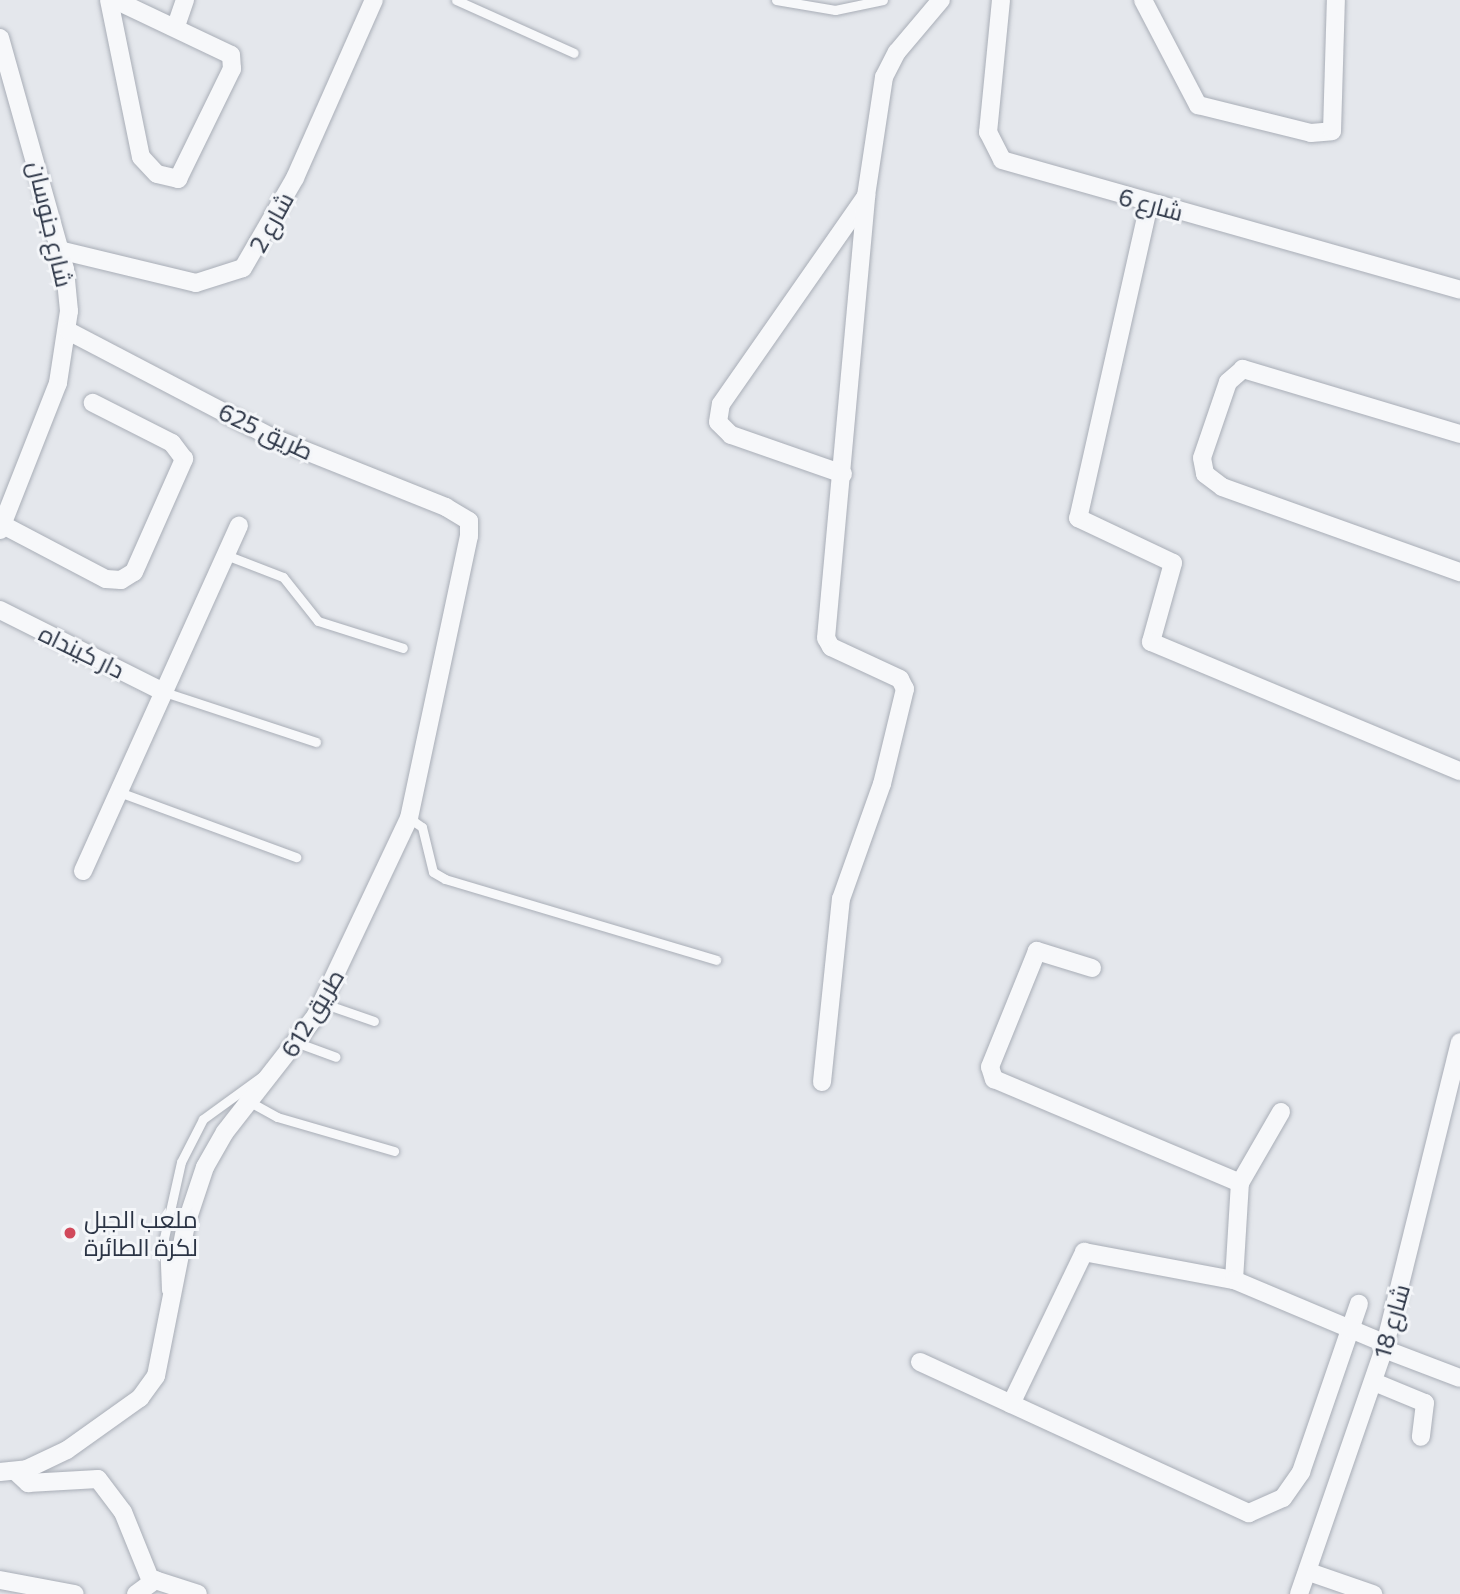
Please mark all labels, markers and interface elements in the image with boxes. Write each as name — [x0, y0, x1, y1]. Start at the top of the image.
street label: شارع جنوسان — [23, 158, 79, 290]
street label: شارع 6 — [1116, 182, 1186, 226]
street label: شارع 2 — [243, 187, 299, 257]
street label: طريق 625 — [214, 397, 318, 465]
street label: دار كينداه — [35, 618, 129, 684]
street label: طريق 612 — [275, 964, 349, 1062]
place label: ملعب الجبل لكرة الطائرة — [84, 1205, 198, 1261]
marker: ملعب الجبل لكرة الطائرة — [62, 1225, 78, 1241]
street label: شارع 18 — [1367, 1281, 1415, 1361]

